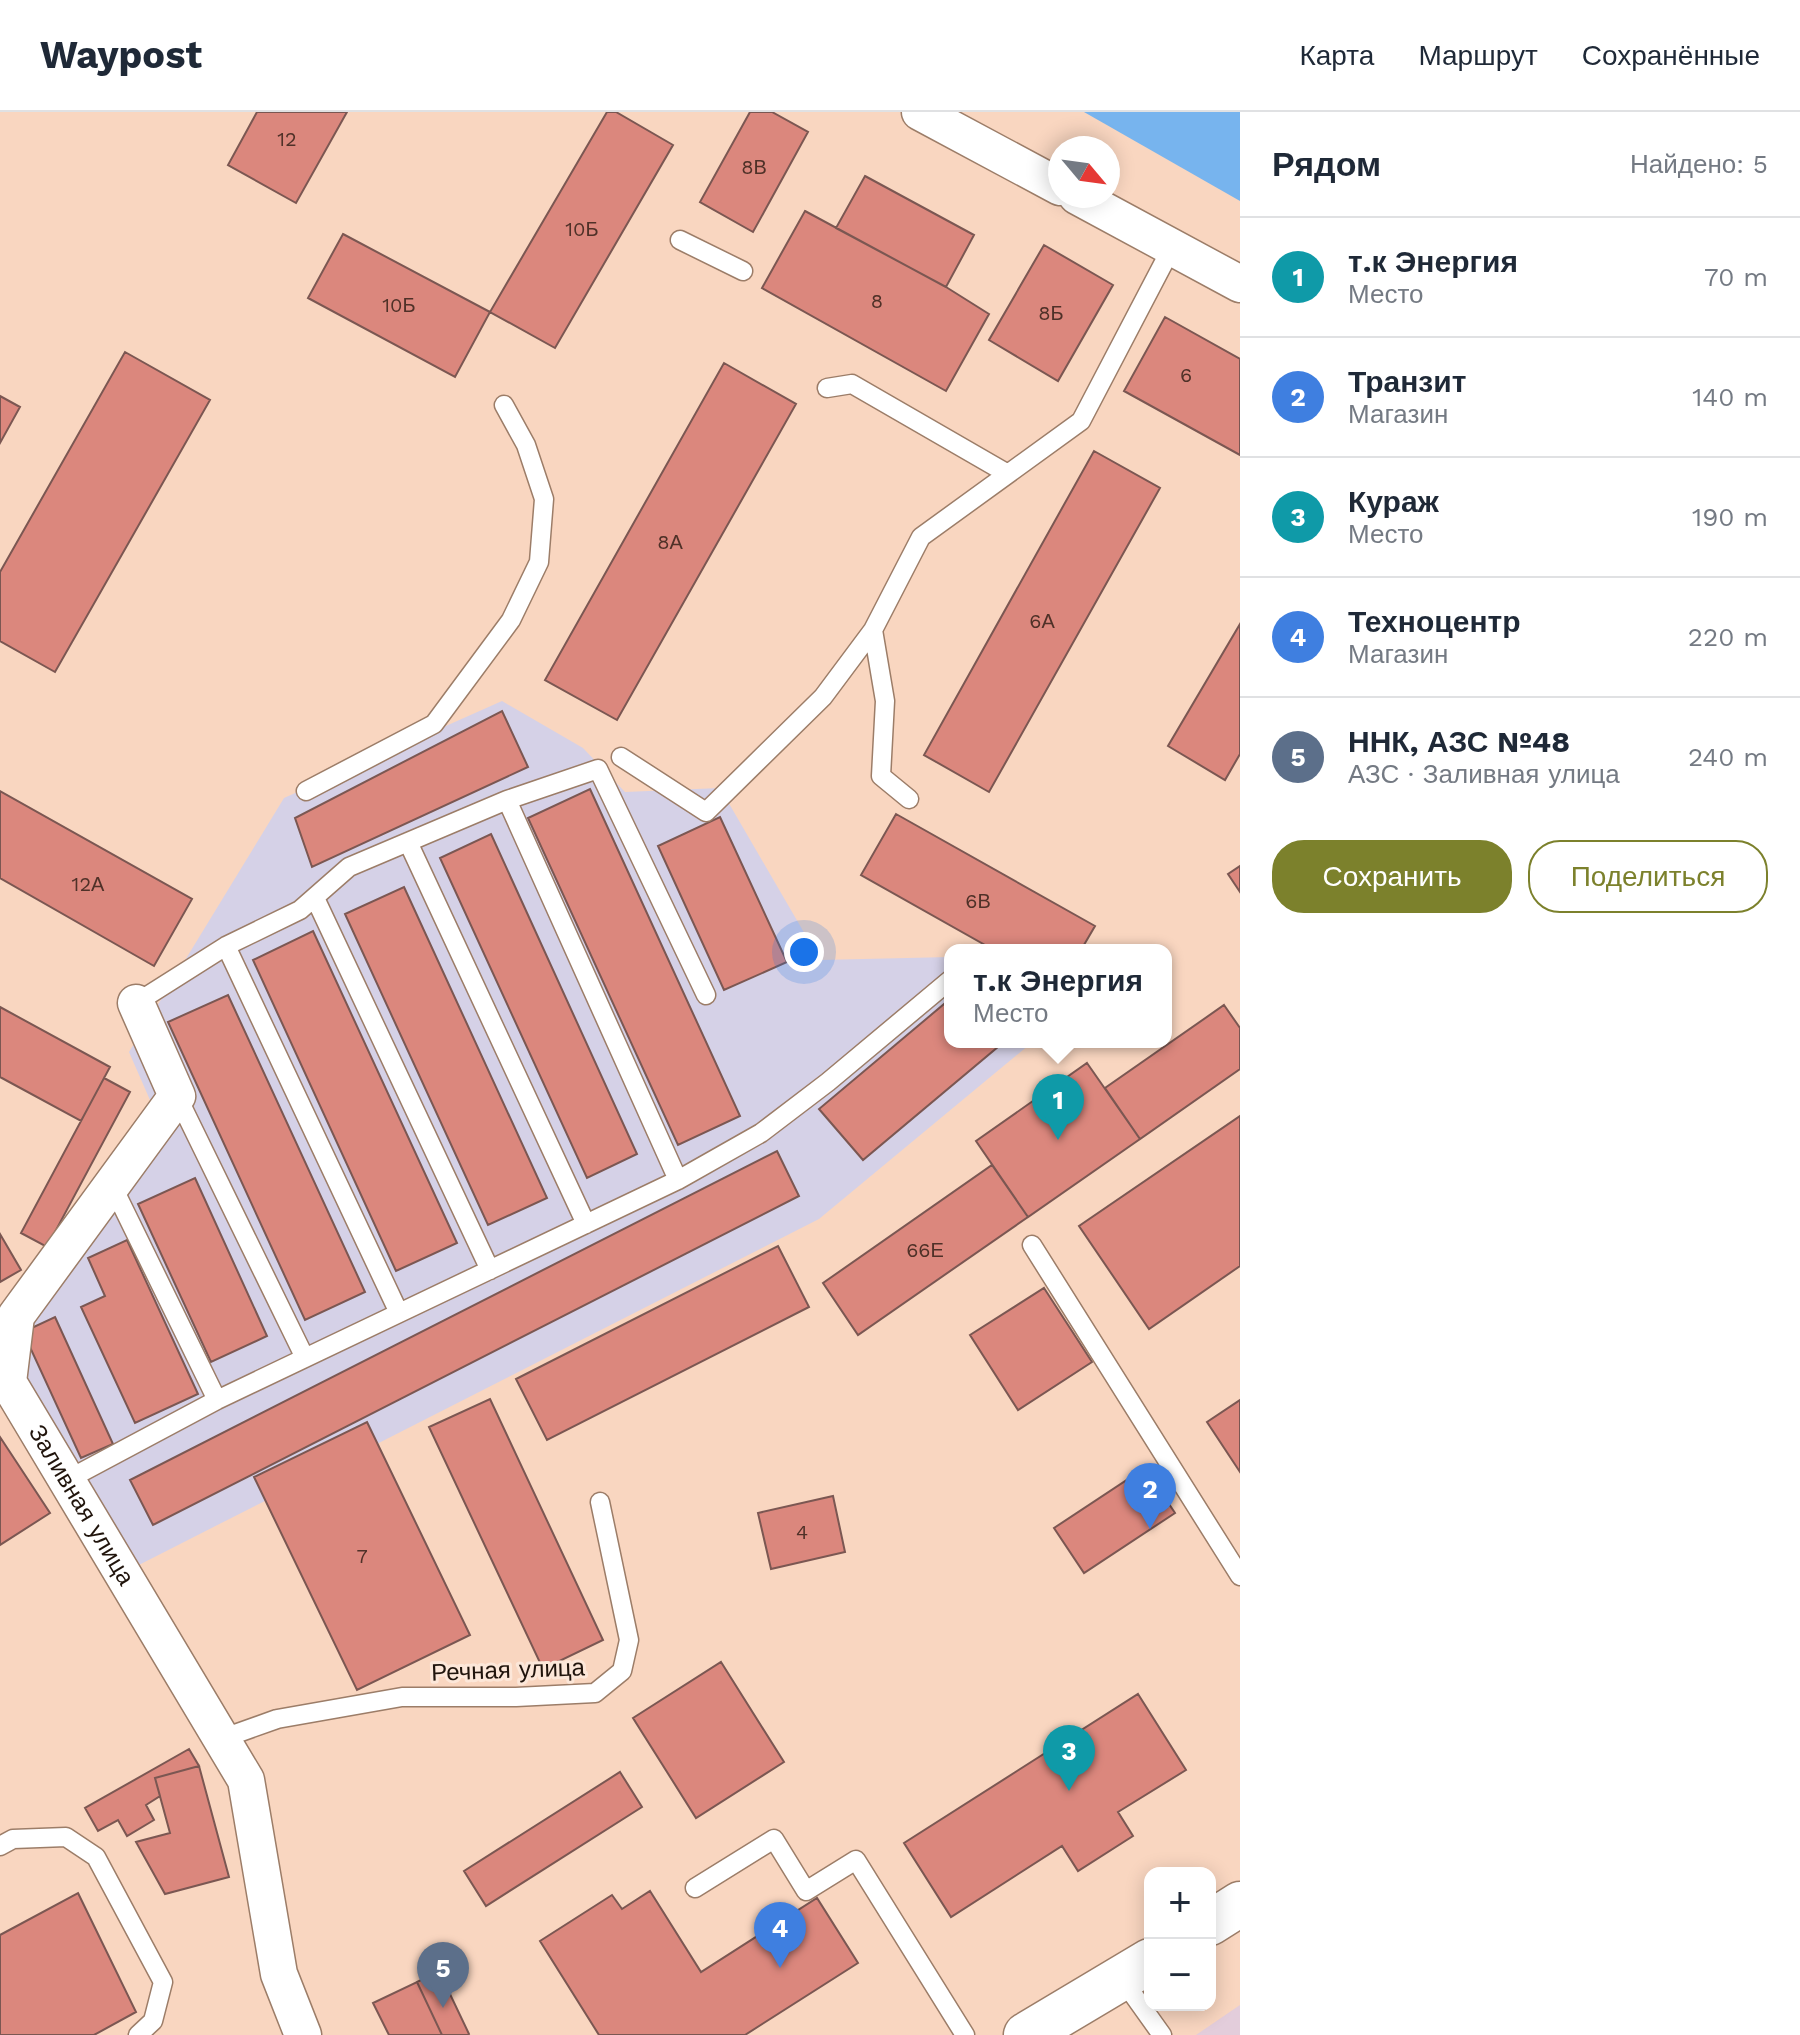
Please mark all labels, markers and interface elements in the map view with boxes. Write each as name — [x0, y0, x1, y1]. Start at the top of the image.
text: Waypost — [40, 33, 202, 77]
text: Карта — [1299, 39, 1374, 72]
text: Маршрут — [1418, 39, 1538, 72]
text: Сохранённые — [1582, 39, 1760, 72]
house number: 12 — [277, 127, 297, 151]
north arrow — [1048, 136, 1120, 208]
text: Рядом — [1272, 144, 1381, 184]
text: Найдено: 5 — [1630, 149, 1768, 179]
house number: 8В — [741, 155, 767, 179]
house number: 10Б — [565, 217, 599, 241]
text: т.к Энергия — [1348, 244, 1518, 279]
text: 1 — [1292, 262, 1304, 292]
text: 70 m — [1704, 262, 1768, 292]
text: Место — [1348, 279, 1424, 309]
house number: 8 — [871, 289, 883, 313]
house number: 10Б — [382, 293, 416, 317]
house number: 8Б — [1038, 301, 1064, 325]
house number: 6 — [1180, 363, 1192, 387]
text: Транзит — [1348, 364, 1466, 399]
text: 2 — [1290, 382, 1306, 412]
text: 140 m — [1692, 382, 1768, 412]
text: Магазин — [1348, 399, 1448, 429]
text: Кураж — [1348, 484, 1439, 519]
text: 3 — [1290, 502, 1306, 532]
text: 190 m — [1692, 502, 1768, 532]
text: Место — [1348, 519, 1424, 549]
house number: 8А — [657, 530, 683, 554]
text: Техноцентр — [1348, 604, 1521, 639]
house number: 6А — [1029, 609, 1055, 633]
text: 4 — [1290, 622, 1306, 652]
text: 220 m — [1688, 622, 1768, 652]
text: Магазин — [1348, 639, 1448, 669]
text: ННК, АЗС №48 — [1348, 724, 1570, 759]
text: 5 — [1290, 742, 1306, 772]
text: 240 m — [1688, 742, 1768, 772]
text: АЗС · Заливная улица — [1348, 759, 1620, 789]
button: Сохранить — [1272, 840, 1512, 913]
button: Поделиться — [1528, 840, 1768, 913]
house number: 12А — [72, 872, 105, 896]
house number: 6В — [965, 889, 991, 913]
your location — [784, 932, 824, 972]
popup — [944, 944, 1172, 1048]
text: т.к Энергия — [973, 963, 1143, 998]
text: Место — [973, 998, 1049, 1028]
pin: 1 — [1032, 1074, 1084, 1140]
house number: 66Е — [906, 1238, 944, 1262]
street label: Заливная улица — [23, 1420, 141, 1591]
pin: 2 — [1124, 1463, 1176, 1529]
house number: 4 — [796, 1520, 808, 1544]
house number: 7 — [356, 1544, 368, 1568]
street label: Речная улица — [431, 1653, 586, 1687]
pin: 3 — [1043, 1725, 1095, 1791]
map controls — [1144, 1867, 1216, 2011]
button: + — [1144, 1867, 1216, 1939]
pin: 4 — [754, 1902, 806, 1968]
button: − — [1144, 1939, 1216, 2011]
pin: 5 — [417, 1942, 469, 2008]

